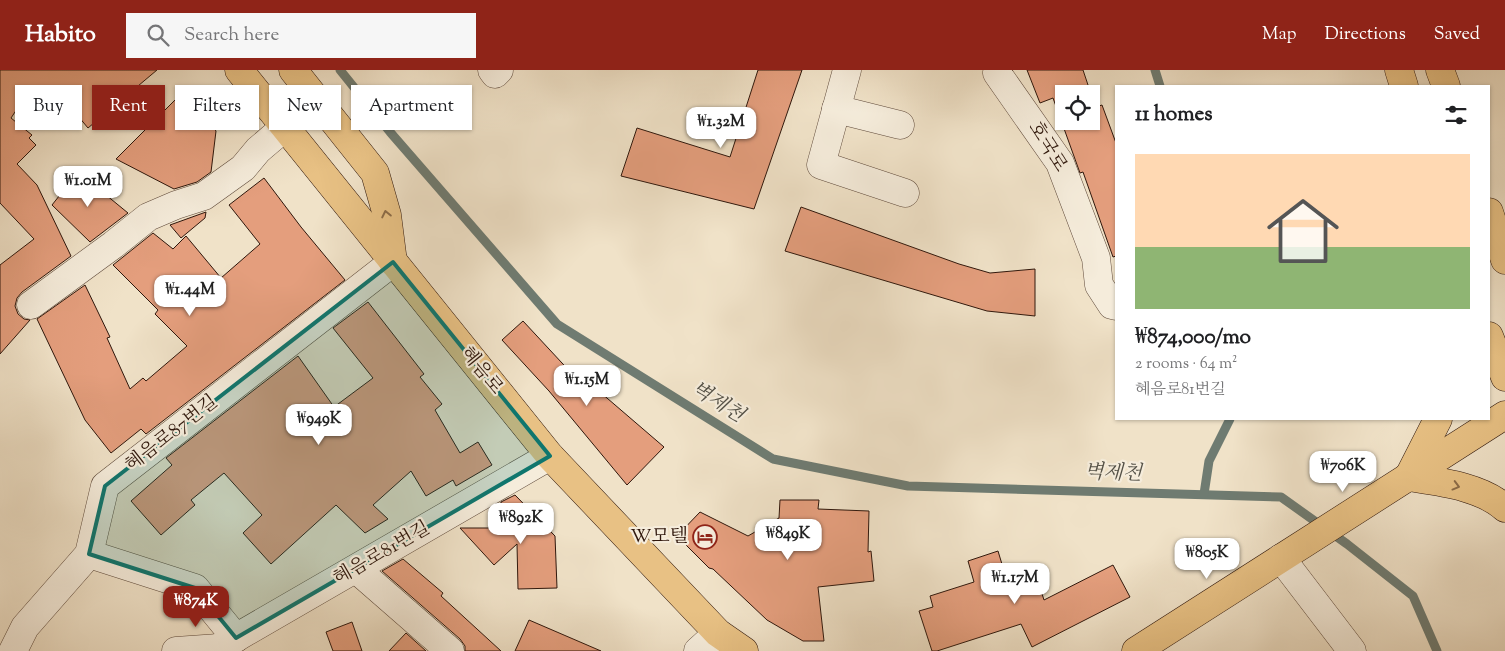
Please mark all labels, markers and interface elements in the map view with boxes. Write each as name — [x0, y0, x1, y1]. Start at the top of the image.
search box — [126, 13, 476, 58]
text: Habito — [25, 18, 96, 52]
icon: search — [144, 21, 172, 49]
text: Search here — [184, 22, 279, 49]
text: Map — [1262, 22, 1297, 48]
text: Directions — [1325, 22, 1406, 48]
text: Saved — [1434, 22, 1480, 48]
chip: Buy — [15, 85, 82, 130]
chip: Rent — [92, 85, 165, 130]
chip: Filters — [175, 85, 259, 130]
chip: New — [269, 85, 341, 130]
chip: Apartment — [351, 85, 472, 130]
map controls — [1055, 85, 1100, 130]
button: locate — [1055, 85, 1100, 130]
text: 11 homes — [1135, 100, 1213, 130]
icon: filters — [1442, 101, 1470, 129]
pin: ₩1.32M — [680, 106, 762, 149]
text: ₩1.32M — [697, 111, 745, 134]
street label: 호국로 — [1021, 116, 1073, 178]
pin: ₩1.01M — [47, 166, 129, 208]
text: ₩1.01M — [65, 170, 111, 193]
icon: home — [1258, 186, 1348, 276]
one-way arrow — [381, 210, 392, 219]
pin: ₩1.44M — [149, 274, 231, 317]
text: ₩1.44M — [165, 279, 215, 302]
text: ₩874,000/mo — [1135, 323, 1251, 353]
street label: 혜음로 — [453, 341, 509, 401]
text: 2 rooms · 64 m² — [1135, 353, 1238, 376]
pin: ₩1.15M — [546, 364, 628, 407]
text: ₩1.15M — [565, 369, 609, 392]
water label: 벽제천 — [685, 375, 751, 432]
text: 혜음로81번길 — [1135, 379, 1226, 402]
street label: 혜음로87번길 — [120, 389, 224, 479]
pin: ₩949K — [284, 404, 354, 446]
text: ₩949K — [297, 408, 341, 431]
pin: ₩706K — [1308, 450, 1378, 493]
text: ₩706K — [1320, 455, 1366, 478]
water label: 벽제천 — [1084, 458, 1144, 490]
one-way arrow — [1451, 480, 1460, 491]
pin: ₩892K — [486, 502, 556, 545]
text: ₩892K — [499, 507, 543, 530]
street label: 혜음로81번길 — [329, 515, 435, 593]
pin: ₩849K — [753, 518, 823, 561]
text: ₩849K — [766, 523, 810, 546]
place label: W모텔 — [630, 524, 688, 551]
hotel icon: W모텔 — [692, 524, 718, 550]
pin: ₩805K — [1172, 538, 1242, 580]
text: ₩805K — [1186, 542, 1228, 565]
pin: ₩1.17M — [974, 562, 1056, 605]
text: ₩1.17M — [992, 567, 1038, 590]
pin: ₩874K — [161, 586, 231, 628]
text: ₩874K — [174, 590, 218, 613]

